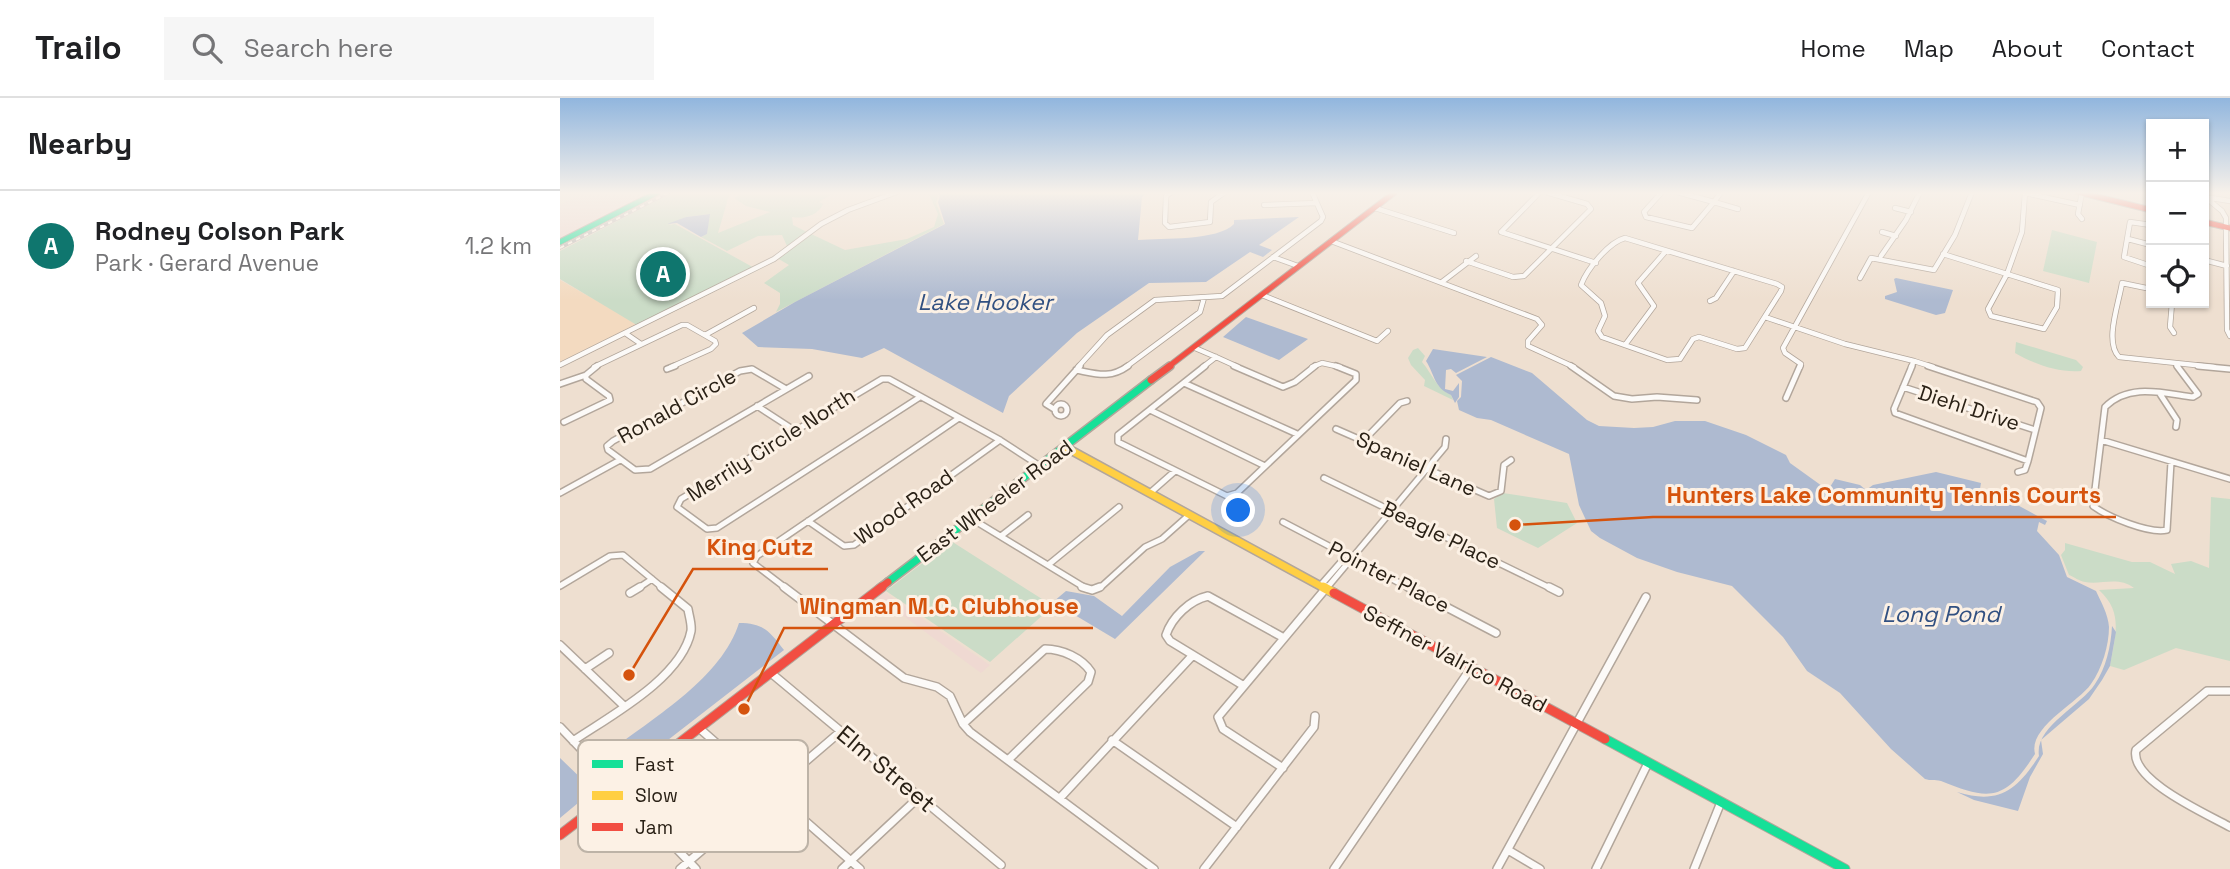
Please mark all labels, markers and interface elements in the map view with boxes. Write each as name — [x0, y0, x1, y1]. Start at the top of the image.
search box — [164, 17, 654, 80]
text: Trailo — [35, 27, 122, 69]
icon: search — [188, 29, 226, 67]
text: Search here — [244, 31, 394, 65]
text: Home — [1800, 33, 1866, 64]
text: Map — [1904, 33, 1954, 64]
text: About — [1992, 33, 2063, 64]
text: Contact — [2101, 33, 2195, 64]
map controls — [2146, 119, 2209, 308]
button: + — [2146, 119, 2209, 182]
text: Nearby — [28, 124, 132, 163]
button: − — [2146, 182, 2209, 245]
text: Rodney Colson Park — [95, 214, 345, 248]
text: A — [44, 231, 58, 261]
text: 1.2 km — [465, 231, 532, 261]
button: locate — [2146, 245, 2209, 308]
text: Park · Gerard Avenue — [95, 248, 319, 278]
pin: A — [640, 248, 686, 300]
water label: Lake Hooker — [918, 287, 1055, 317]
street label: Ronald Circle — [613, 362, 741, 449]
street label: Diehl Drive — [1915, 378, 2023, 437]
street label: Merrily Circle North — [681, 382, 860, 507]
street label: Spaniel Lane — [1352, 425, 1480, 502]
street label: East Wheeler Road — [911, 433, 1078, 568]
street label: Wood Road — [849, 463, 958, 550]
callout: Hunters Lake Community Tennis Courts — [1653, 473, 2116, 517]
text: Hunters Lake Community Tennis Courts — [1667, 480, 2101, 510]
your location — [1221, 493, 1255, 527]
street label: Beagle Place — [1377, 494, 1505, 575]
callout: King Cutz — [693, 525, 828, 569]
text: King Cutz — [707, 532, 813, 562]
street label: Pointer Place — [1324, 534, 1454, 619]
callout: Wingman M.C. Clubhouse — [784, 584, 1093, 628]
text: Wingman M.C. Clubhouse — [799, 591, 1079, 621]
street label: Seffner Valrico Road — [1359, 599, 1552, 718]
water label: Long Pond — [1882, 599, 2002, 629]
street label: Elm Street — [831, 718, 942, 819]
legend — [578, 740, 808, 852]
text: Fast — [635, 752, 675, 777]
text: Slow — [635, 783, 678, 808]
text: Jam — [635, 815, 673, 840]

